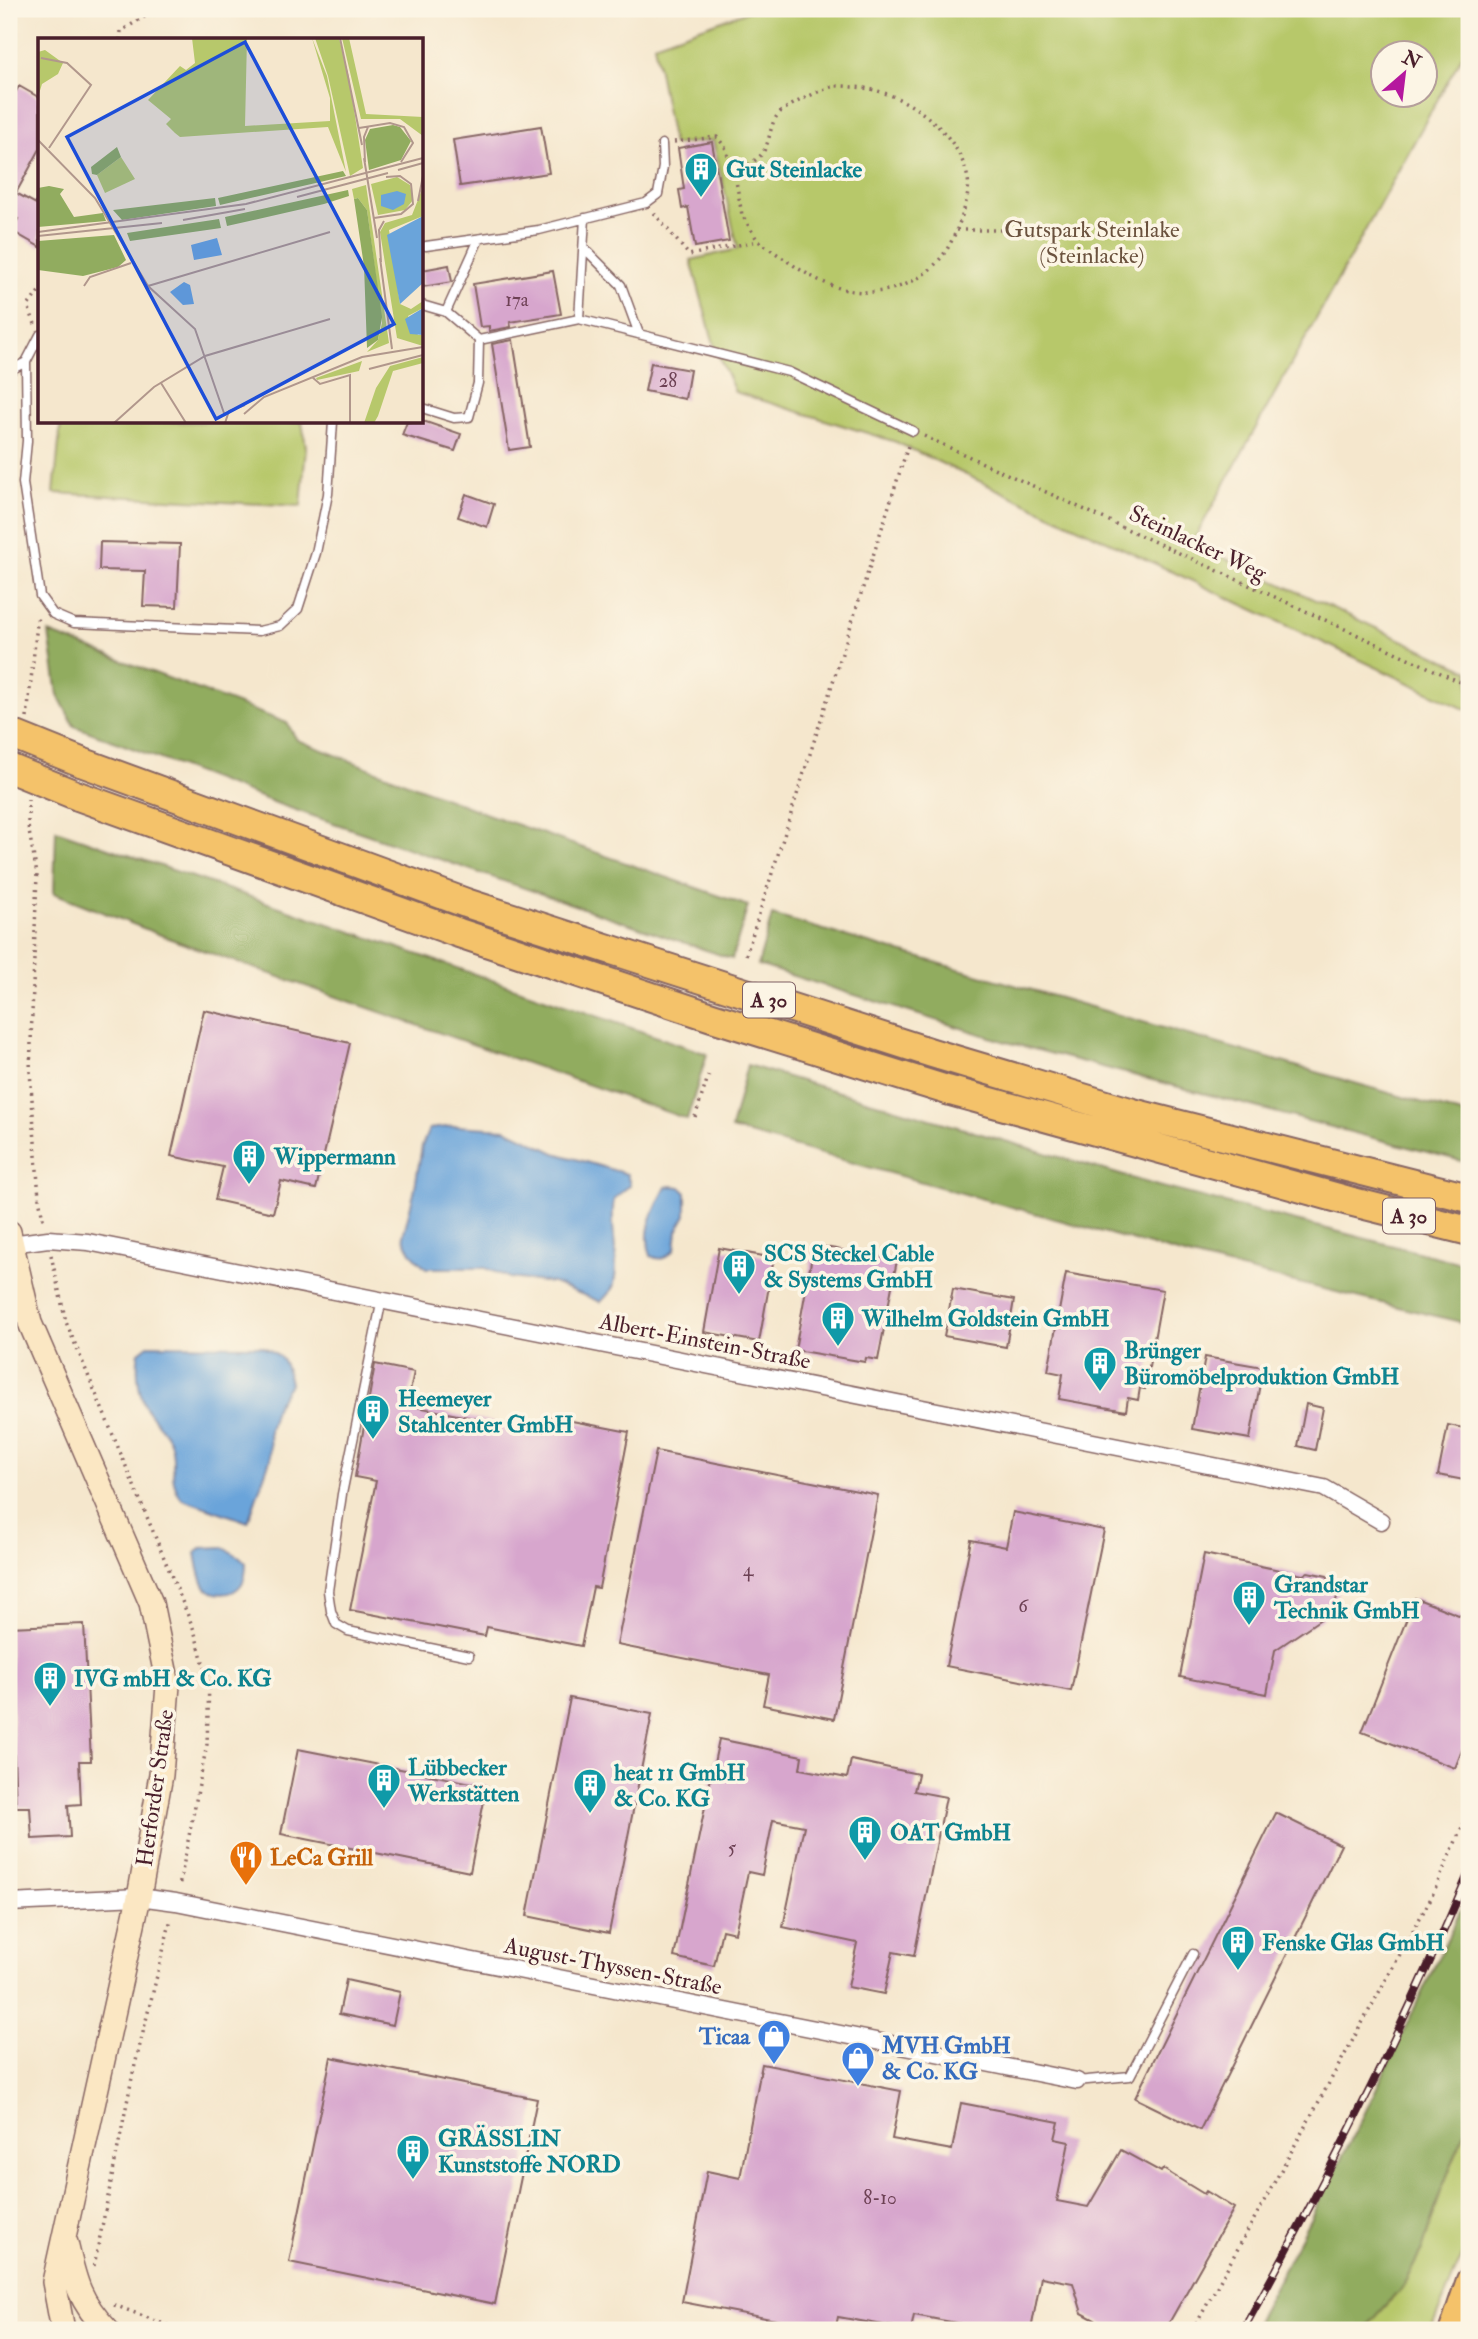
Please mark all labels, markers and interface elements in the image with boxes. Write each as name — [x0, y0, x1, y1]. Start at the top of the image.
inset map — [38, 38, 424, 424]
north arrow — [1370, 38, 1440, 108]
text: N — [1397, 45, 1426, 75]
building icon: Gut Steinlacke — [682, 150, 720, 199]
place label: Gut Steinlacke — [726, 155, 863, 184]
park label: Gutspark Steinlake (Steinlacke) — [1004, 215, 1180, 270]
house number: 17a — [505, 288, 529, 312]
house number: 28 — [659, 369, 677, 393]
street label: Steinlacker Weg — [1125, 498, 1272, 588]
road number: A 30 — [743, 982, 795, 1018]
building icon: Wippermann — [230, 1137, 268, 1186]
place label: Wippermann — [273, 1142, 396, 1172]
road number: A 30 — [1383, 1198, 1435, 1234]
place label: SCS Steckel Cable & Systems GmbH — [764, 1239, 935, 1295]
building icon: SCS Steckel Cable & Systems GmbH — [720, 1247, 758, 1296]
building icon: Wilhelm Goldstein GmbH — [819, 1299, 857, 1348]
place label: Wilhelm Goldstein GmbH — [861, 1304, 1110, 1333]
street label: Albert-Einstein-Straße — [596, 1306, 813, 1376]
place label: Brünger Büromöbelproduktion GmbH — [1124, 1336, 1399, 1392]
building icon: Brünger Büromöbelproduktion GmbH — [1081, 1344, 1119, 1393]
place label: Heemeyer Stahlcenter GmbH — [398, 1384, 574, 1439]
building icon: Heemeyer Stahlcenter GmbH — [354, 1392, 392, 1441]
house number: 4 — [743, 1558, 754, 1582]
place label: Grandstar Technik GmbH — [1273, 1570, 1420, 1625]
building icon: Grandstar Technik GmbH — [1230, 1578, 1268, 1627]
house number: 6 — [1018, 1594, 1029, 1618]
building icon: IVG mbH & Co. KG — [31, 1659, 69, 1708]
place label: IVG mbH & Co. KG — [74, 1664, 272, 1693]
street label: Herforder Straße — [130, 1707, 180, 1868]
place label: Lübbecker Werkstätten — [407, 1753, 520, 1808]
place label: heat 11 GmbH & Co. KG — [614, 1758, 746, 1813]
building icon: Lübbecker Werkstätten — [365, 1761, 403, 1810]
building icon: heat 11 GmbH & Co. KG — [571, 1766, 609, 1815]
building icon: OAT GmbH — [846, 1813, 884, 1862]
place label: OAT GmbH — [890, 1818, 1011, 1847]
house number: 5 — [728, 1836, 737, 1860]
restaurant icon: LeCa Grill — [227, 1838, 265, 1887]
place label: LeCa Grill — [270, 1843, 374, 1872]
building icon: Fenske Glas GmbH — [1219, 1923, 1257, 1972]
place label: Fenske Glas GmbH — [1262, 1928, 1445, 1957]
street label: August-Thyssen-Straße — [501, 1930, 725, 2001]
shop icon: Ticaa — [755, 2017, 793, 2066]
place label: Ticaa — [698, 2022, 752, 2051]
place label: MVH GmbH & Co. KG — [881, 2031, 1011, 2086]
shop icon: MVH GmbH & Co. KG — [839, 2039, 877, 2088]
place label: GRÄSSLIN Kunststoffe NORD — [438, 2124, 621, 2179]
building icon: GRÄSSLIN Kunststoffe NORD — [394, 2132, 432, 2181]
house number: 8-10 — [863, 2186, 897, 2210]

